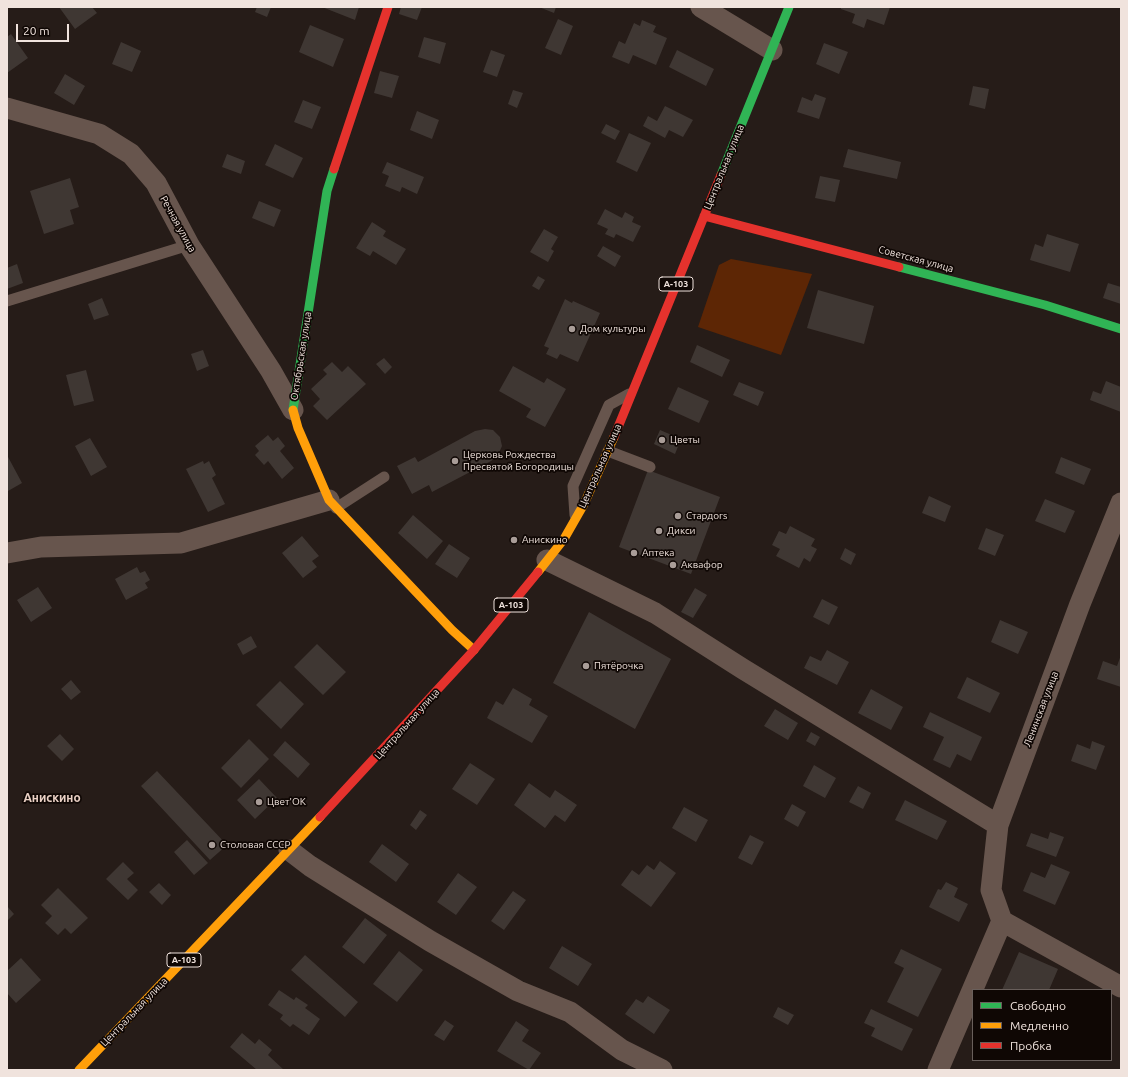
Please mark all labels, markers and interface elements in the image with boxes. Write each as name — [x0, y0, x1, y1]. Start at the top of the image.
scale bar — [18, 16, 71, 42]
text: 20 m — [23, 24, 50, 37]
street label: Центральная улица — [701, 123, 747, 211]
street label: Речная улица — [158, 194, 198, 254]
street label: Советская улица — [877, 243, 955, 275]
road number: А-103 — [659, 277, 693, 291]
street label: Октябрьская улица — [288, 311, 314, 401]
place label: Дом культуры — [580, 323, 646, 335]
marker: Дом культуры — [567, 324, 577, 334]
street label: Центральная улица — [576, 422, 624, 510]
place label: Цветы — [670, 434, 700, 446]
marker: Цветы — [657, 435, 667, 445]
place label: Церковь Рождества Пресвятой Богородицы — [463, 449, 574, 472]
marker: Церковь Рождества Пресвятой Богородицы — [450, 456, 460, 466]
place label: Стардогs — [686, 510, 727, 522]
marker: Стардогs — [673, 511, 683, 521]
place label: Дикси — [667, 525, 695, 537]
marker: Дикси — [654, 526, 664, 536]
place label: Анискино — [522, 534, 568, 546]
marker: Анискино — [509, 535, 519, 545]
place label: Аптека — [642, 547, 674, 559]
marker: Аптека — [629, 548, 639, 558]
place label: Аквафор — [681, 559, 723, 571]
marker: Аквафор — [668, 560, 678, 570]
road number: А-103 — [494, 598, 528, 612]
place label: Пятёрочка — [594, 660, 643, 672]
marker: Пятёрочка — [581, 661, 591, 671]
street label: Ленинская улица — [1021, 670, 1061, 748]
street label: Центральная улица — [372, 686, 442, 762]
district label: Анискино — [23, 791, 81, 805]
place label: Цвет'OK — [267, 796, 306, 808]
marker: Цвет'OK — [254, 797, 264, 807]
place label: Столовая СССР — [220, 839, 290, 851]
marker: Столовая СССР — [207, 840, 217, 850]
road number: А-103 — [167, 953, 201, 967]
street label: Центральная улица — [98, 975, 170, 1049]
legend — [972, 989, 1112, 1061]
text: Свободно — [1010, 999, 1066, 1012]
text: Медленно — [1010, 1019, 1069, 1032]
text: Пробка — [1010, 1039, 1052, 1052]

